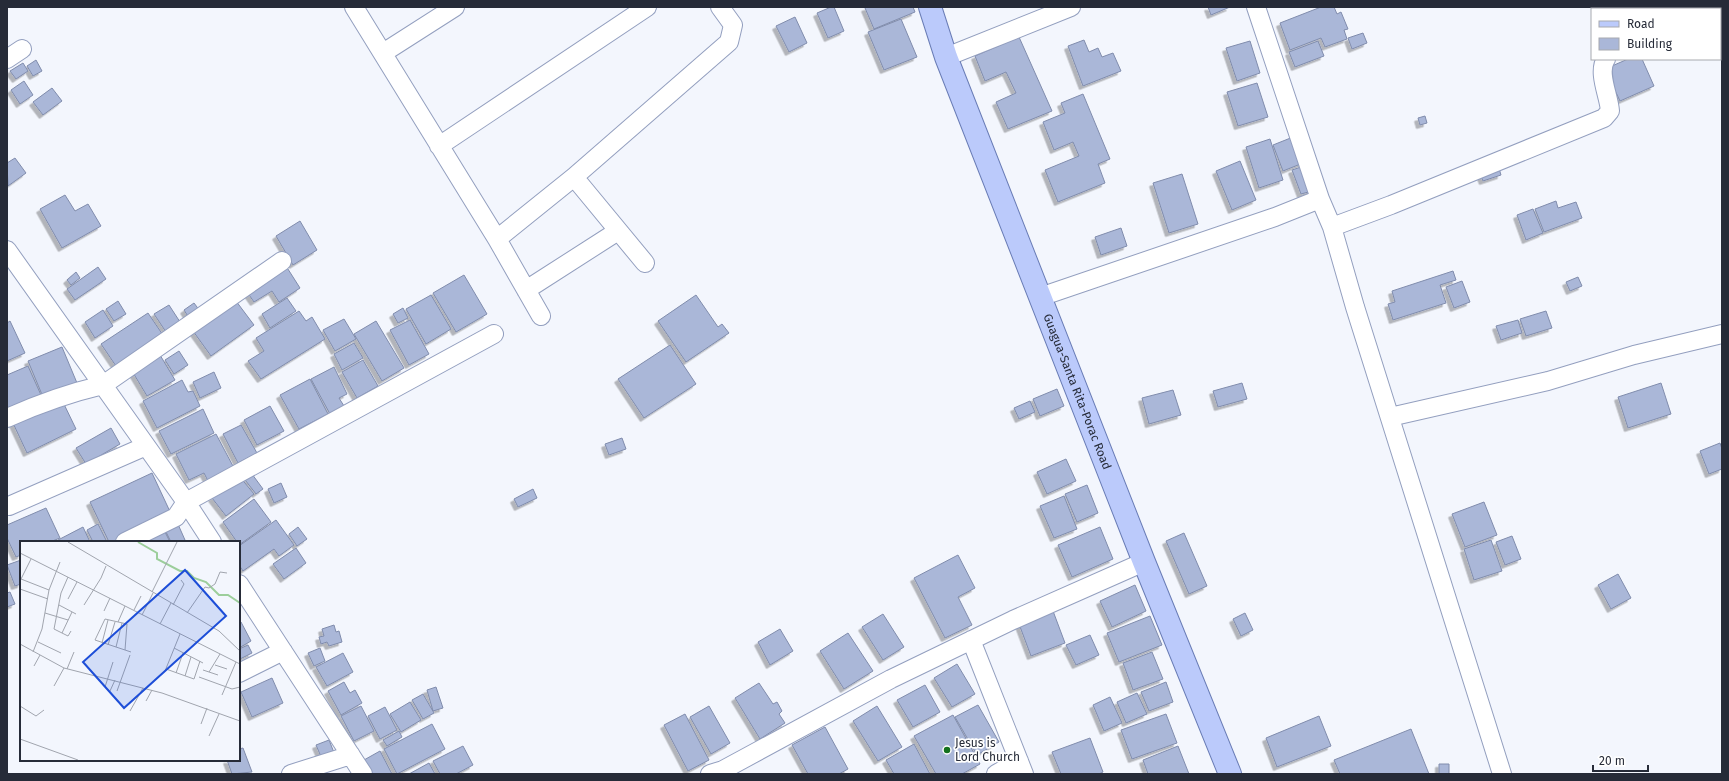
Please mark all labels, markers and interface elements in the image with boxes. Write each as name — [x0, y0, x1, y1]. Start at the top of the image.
legend — [1591, 8, 1721, 60]
text: Road — [1627, 17, 1655, 31]
text: Building — [1627, 37, 1673, 51]
street label: Guagua-Santa Rita-Porac Road — [1040, 312, 1114, 472]
inset map — [20, 541, 240, 761]
place label: Jesus is Lord Church — [955, 736, 1020, 764]
marker: Jesus is Lord Church — [942, 745, 952, 755]
scale bar — [1593, 747, 1648, 773]
text: 20 m — [1599, 754, 1625, 768]

